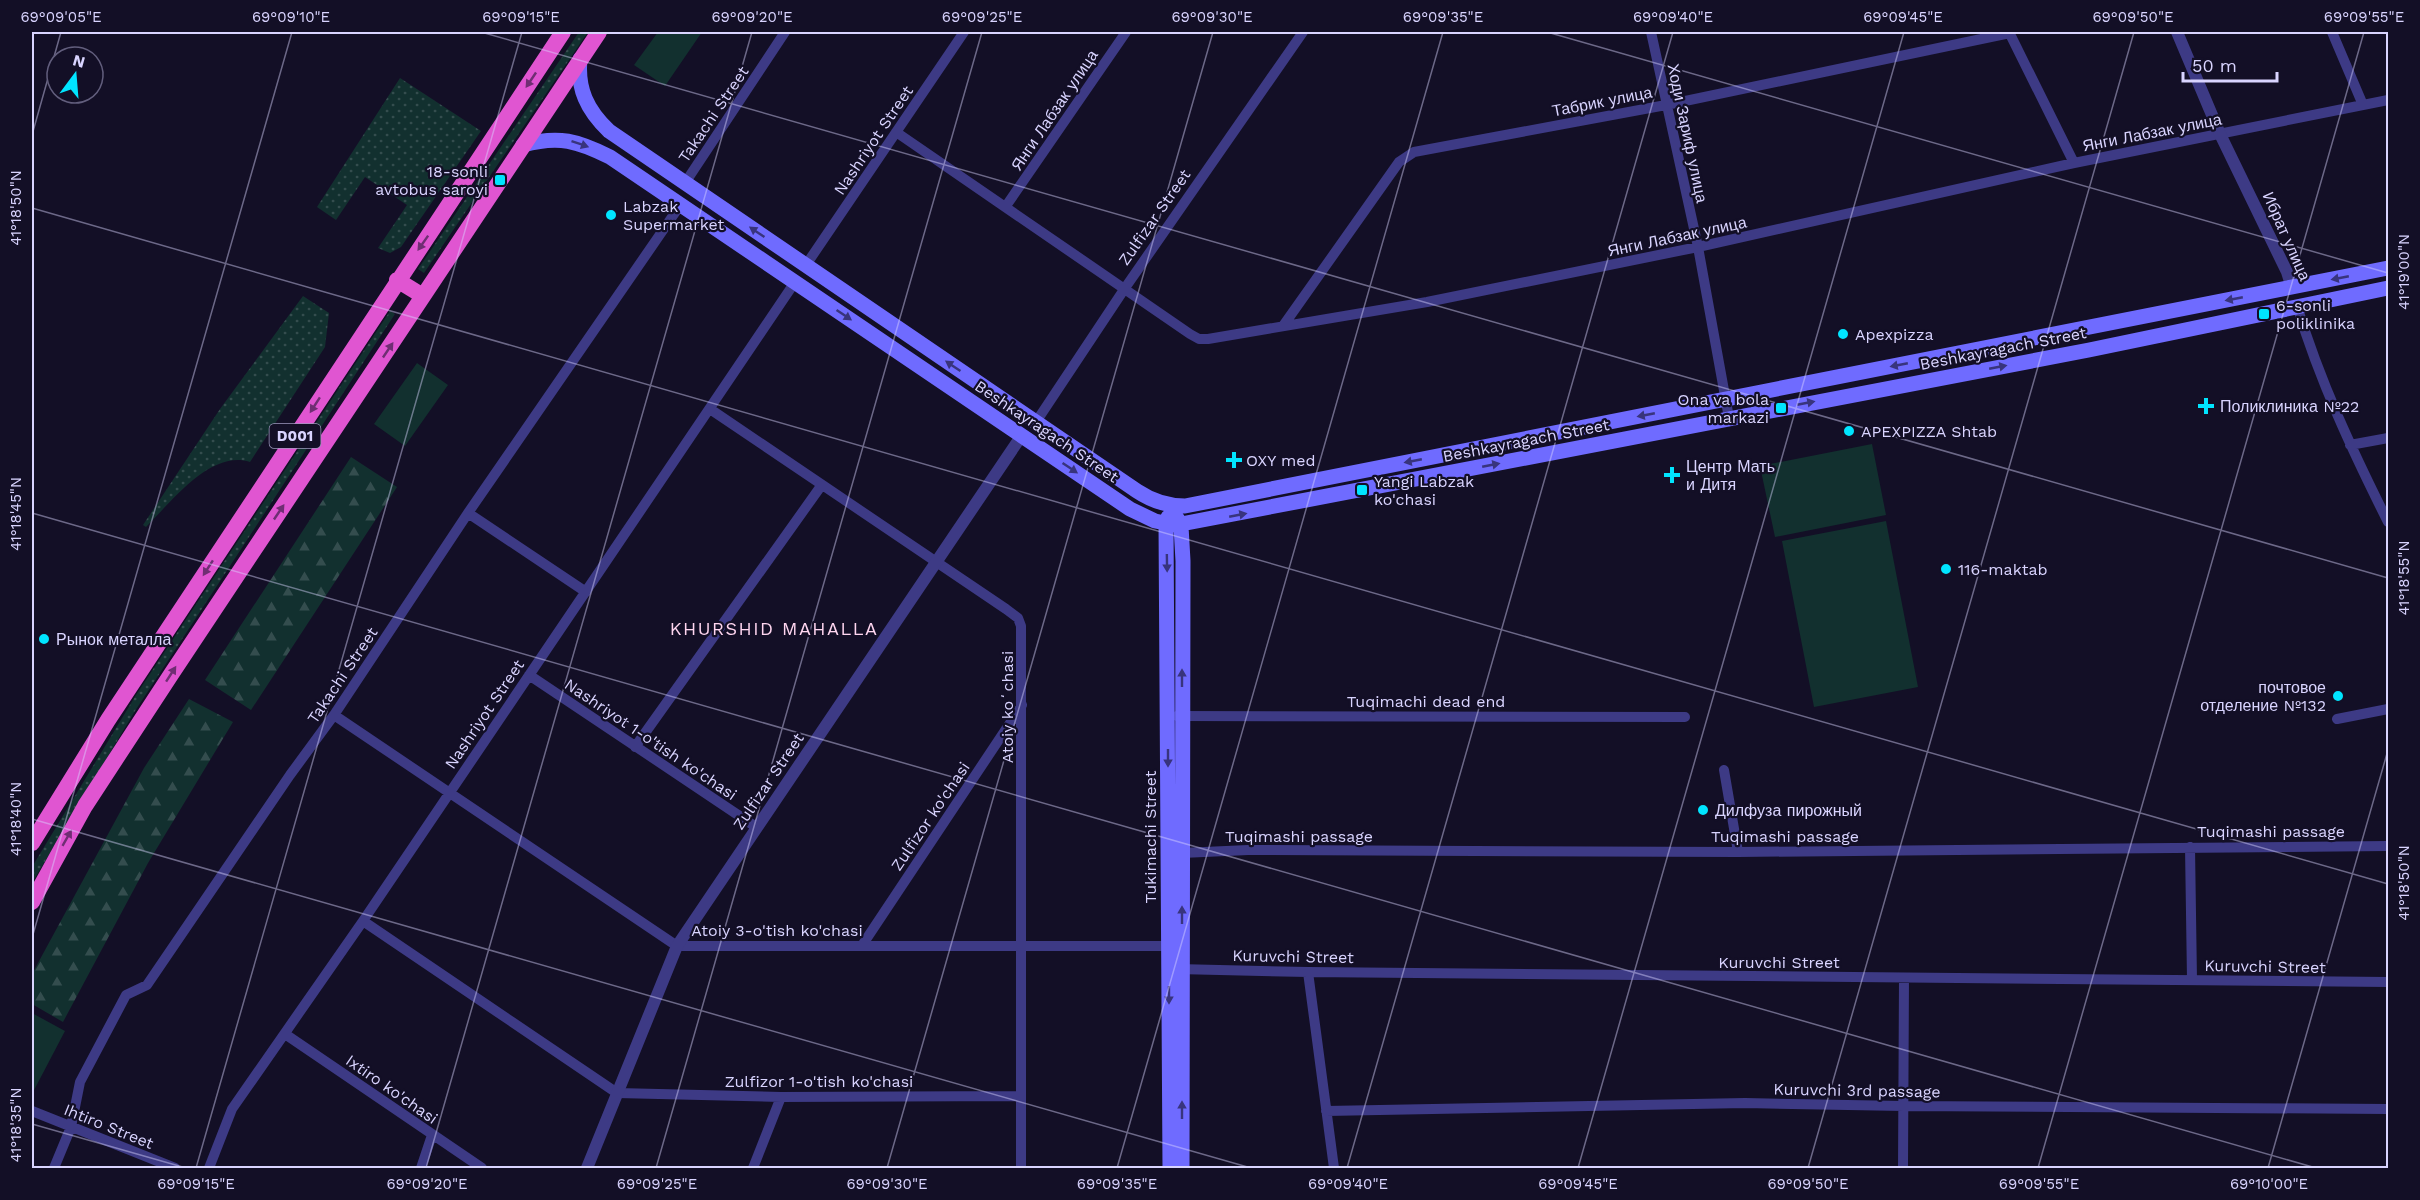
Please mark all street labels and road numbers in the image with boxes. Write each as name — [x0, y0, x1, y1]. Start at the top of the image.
street label: Янги Лабзак улица — [1007, 46, 1102, 174]
street label: Takachi Street — [674, 62, 753, 166]
street label: Ходи Зариф улица — [1663, 62, 1712, 205]
street label: Nashriyot Street — [830, 82, 917, 199]
street label: Табрик улица — [1551, 82, 1654, 120]
street label: Янги Лабзак улица — [2081, 110, 2223, 155]
street label: Zulfizar Street — [1114, 166, 1195, 269]
street label: Ибрат улица — [2259, 189, 2315, 283]
street label: Янги Лабзак улица — [1606, 212, 1748, 260]
street label: Beshkayragach Street — [1918, 323, 2088, 374]
street label: Beshkayragach Street — [971, 376, 1122, 487]
street label: Beshkayragach Street — [1441, 415, 1611, 466]
road number: D001 — [270, 424, 320, 448]
street label: Takachi Street — [303, 623, 382, 727]
street label: Atoiy koʻchasi — [998, 651, 1017, 763]
street label: Nashriyot Street — [441, 656, 528, 773]
street label: Nashriyot 1-o'tish ko'chasi — [561, 675, 740, 804]
street label: Tuqimachi dead end — [1347, 692, 1505, 711]
street label: Zulfizar Street — [729, 729, 808, 833]
street label: Zulfizor ko'chasi — [887, 758, 974, 874]
street label: Tukimachi Street — [1141, 770, 1160, 903]
street label: Tuqimashi passage — [2197, 822, 2345, 841]
street label: Tuqimashi passage — [1225, 827, 1373, 846]
street label: Tuqimashi passage — [1711, 827, 1859, 846]
street label: Atoiy 3-o'tish ko'chasi — [691, 921, 863, 940]
street label: Kuruvchi Street — [1232, 946, 1354, 967]
street label: Kuruvchi Street — [1718, 953, 1840, 972]
street label: Kuruvchi Street — [2204, 956, 2326, 977]
street label: Ixtiro ko'chasi — [342, 1051, 441, 1128]
street label: Zulfizor 1-o'tish ko'chasi — [725, 1072, 913, 1091]
street label: Kuruvchi 3rd passage — [1773, 1080, 1941, 1101]
street label: Ihtiro Street — [61, 1100, 157, 1153]

